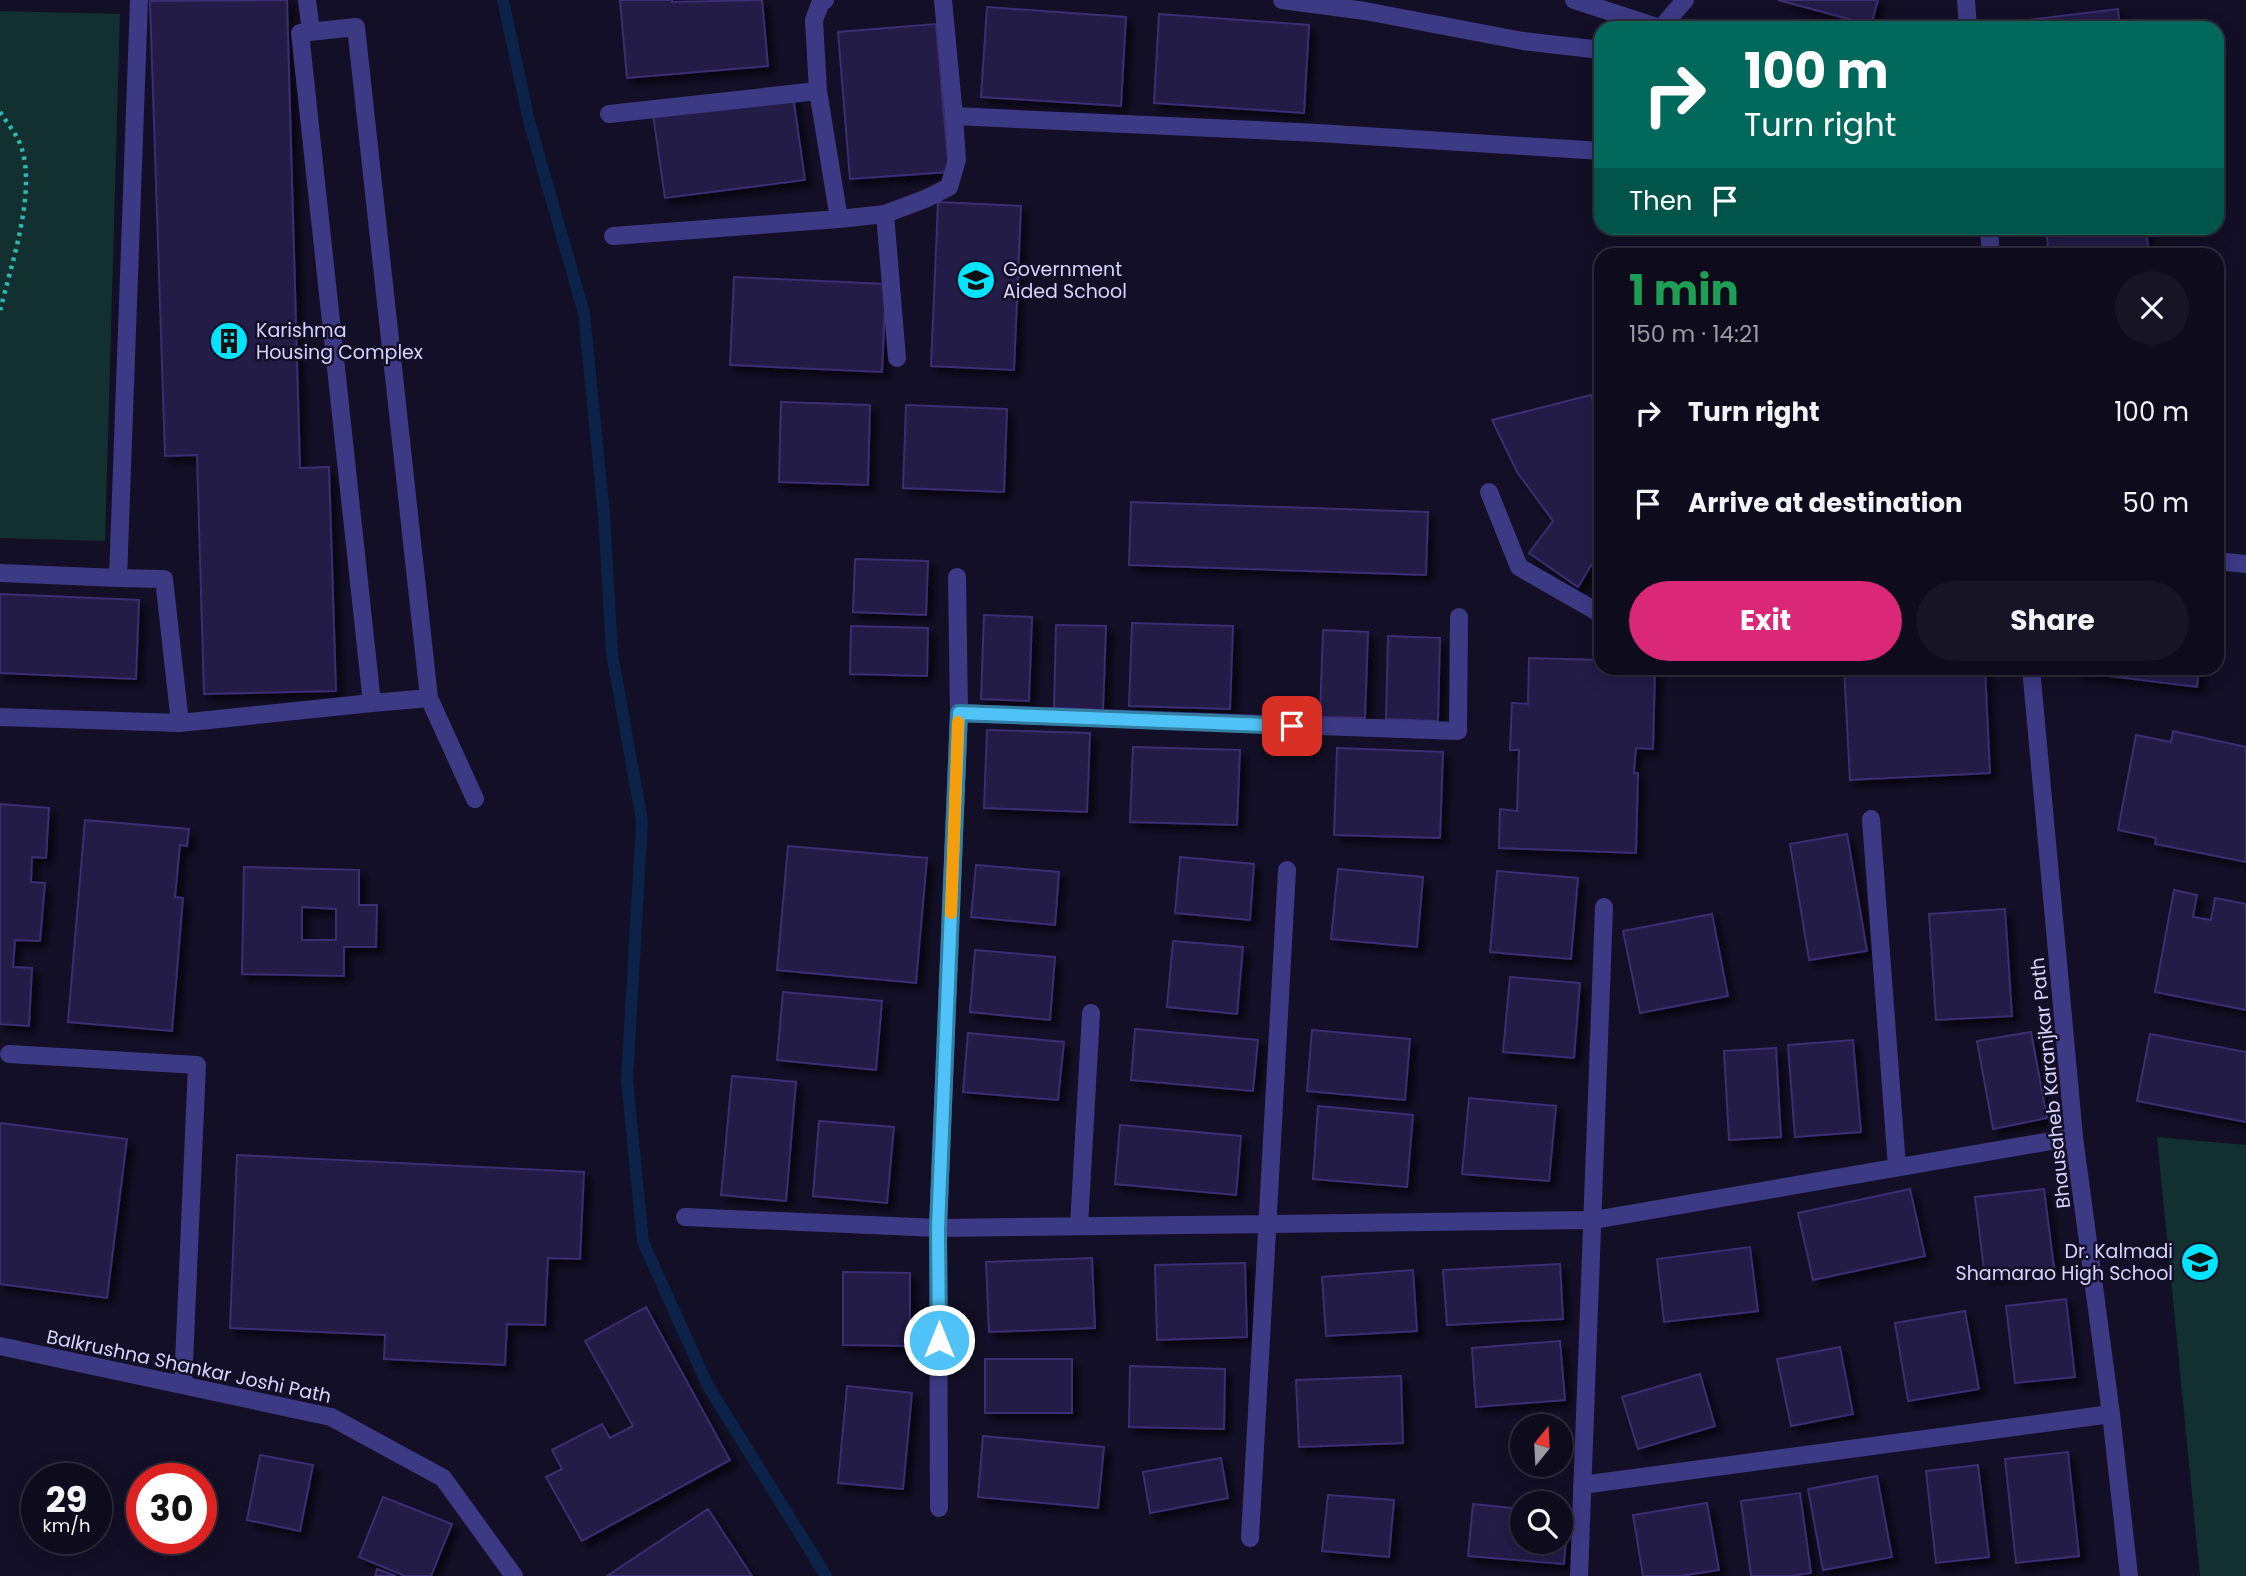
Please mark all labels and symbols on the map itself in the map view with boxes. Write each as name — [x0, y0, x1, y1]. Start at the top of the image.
place label: Government Aided School — [1003, 256, 1127, 305]
school or university icon: Government Aided School — [955, 259, 997, 301]
place label: Karishma Housing Complex — [256, 317, 423, 366]
building icon: Karishma Housing Complex — [208, 320, 250, 362]
pin — [1262, 696, 1322, 756]
street label: Bhausaheb Karanjkar Path — [2024, 956, 2077, 1210]
place label: Dr. Kalmadi Shamarao High School — [1956, 1238, 2173, 1287]
school or university icon: Dr. Kalmadi Shamarao High School — [2179, 1241, 2221, 1283]
position arrow — [902, 1303, 976, 1377]
street label: Balkrushna Shankar Joshi Path — [44, 1323, 334, 1410]
north arrow — [1510, 1414, 1573, 1477]
speed limit sign: 30 — [126, 1463, 217, 1554]

